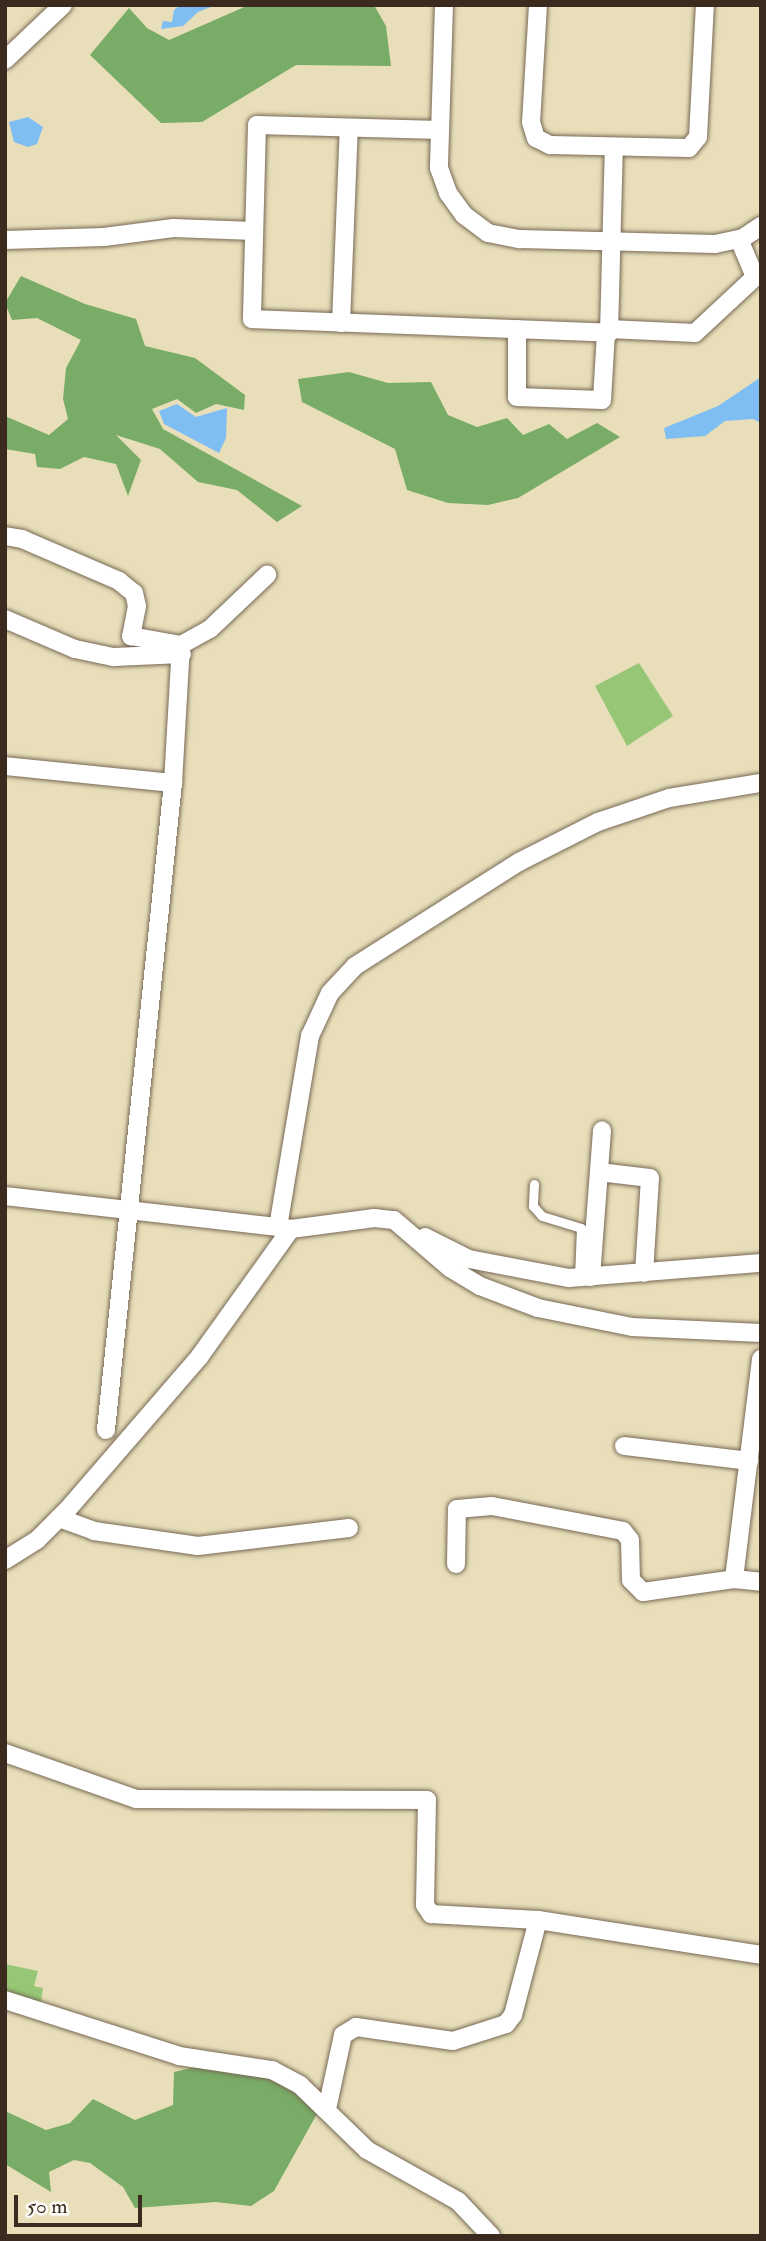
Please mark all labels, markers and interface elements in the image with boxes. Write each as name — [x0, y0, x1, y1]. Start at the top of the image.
scale bar — [18, 2182, 145, 2226]
text: 50 m — [27, 2193, 68, 2220]

